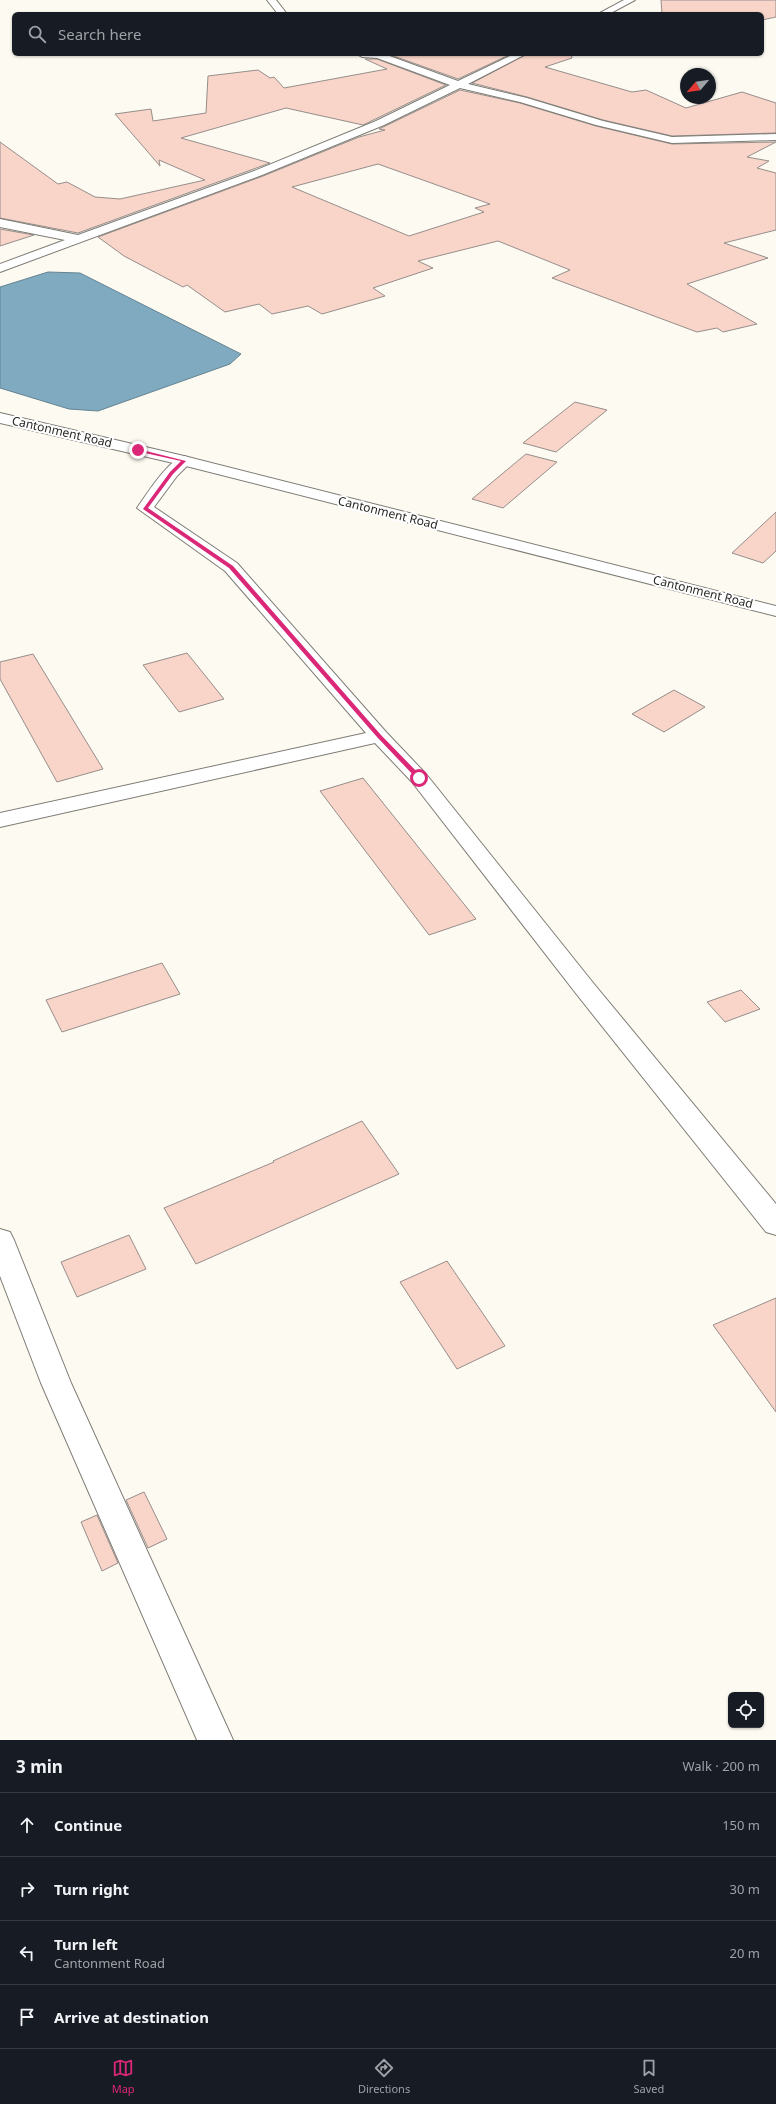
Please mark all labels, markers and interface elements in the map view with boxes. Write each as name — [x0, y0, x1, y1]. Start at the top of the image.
search box — [12, 12, 764, 56]
icon: search — [26, 23, 48, 45]
text: Search here — [58, 24, 141, 44]
north arrow — [680, 68, 716, 104]
street label: Cantonment Road — [10, 412, 114, 451]
route end — [129, 441, 147, 459]
street label: Cantonment Road — [336, 492, 440, 533]
street label: Cantonment Road — [651, 571, 755, 612]
route start — [410, 769, 428, 787]
map controls — [728, 1692, 764, 1728]
button: locate — [728, 1692, 764, 1728]
text: 3 min — [16, 1755, 63, 1778]
text: Walk · 200 m — [682, 1757, 760, 1775]
icon: ahead — [16, 1814, 38, 1836]
text: Continue — [54, 1815, 122, 1835]
text: 150 m — [722, 1816, 760, 1834]
icon: right — [16, 1878, 38, 1900]
text: Turn right — [54, 1879, 129, 1899]
text: 30 m — [730, 1880, 760, 1898]
text: Turn left — [54, 1934, 118, 1954]
icon: left — [16, 1942, 38, 1964]
text: 20 m — [730, 1944, 760, 1962]
text: Cantonment Road — [54, 1954, 165, 1972]
icon: arrive — [16, 2006, 38, 2028]
text: Arrive at destination — [54, 2007, 209, 2027]
tab: Map — [112, 2057, 135, 2096]
tab: Directions — [358, 2057, 410, 2096]
tab: Saved — [634, 2057, 664, 2096]

